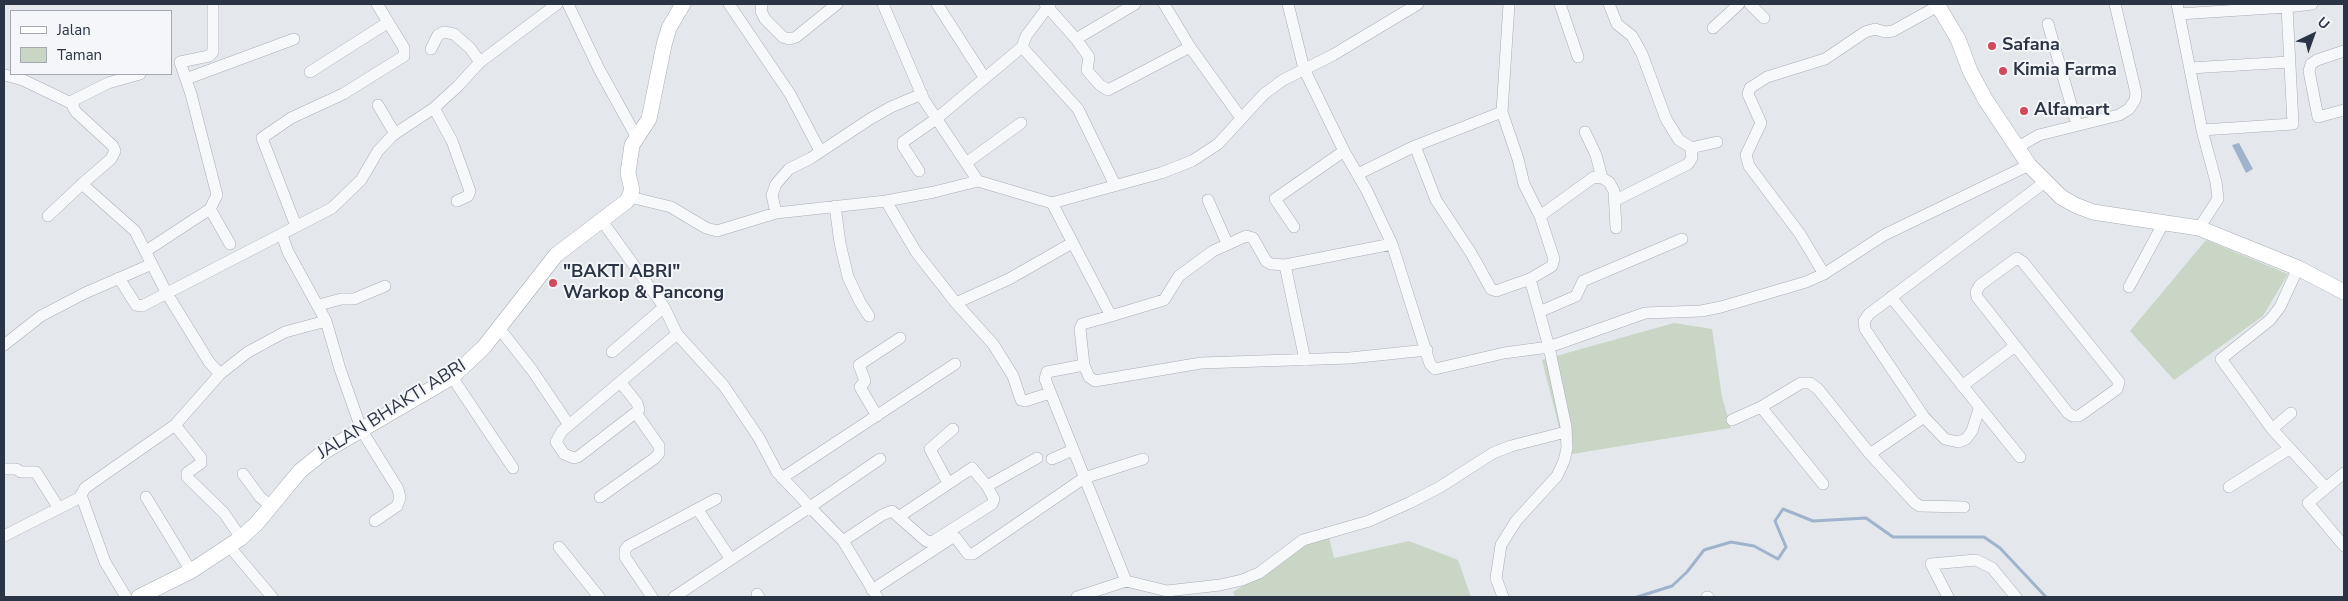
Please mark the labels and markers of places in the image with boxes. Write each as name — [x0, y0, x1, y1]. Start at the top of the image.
place label: Safana — [2002, 35, 2060, 57]
marker: Safana — [1986, 40, 1998, 52]
place label: Kimia Farma — [2013, 60, 2117, 82]
marker: Kimia Farma — [1997, 65, 2009, 77]
place label: Alfamart — [2034, 100, 2109, 122]
marker: Alfamart — [2018, 105, 2030, 117]
place label: "BAKTI ABRI" Warkop & Pancong — [563, 262, 724, 304]
marker: "BAKTI ABRI" Warkop & Pancong — [547, 277, 559, 289]

